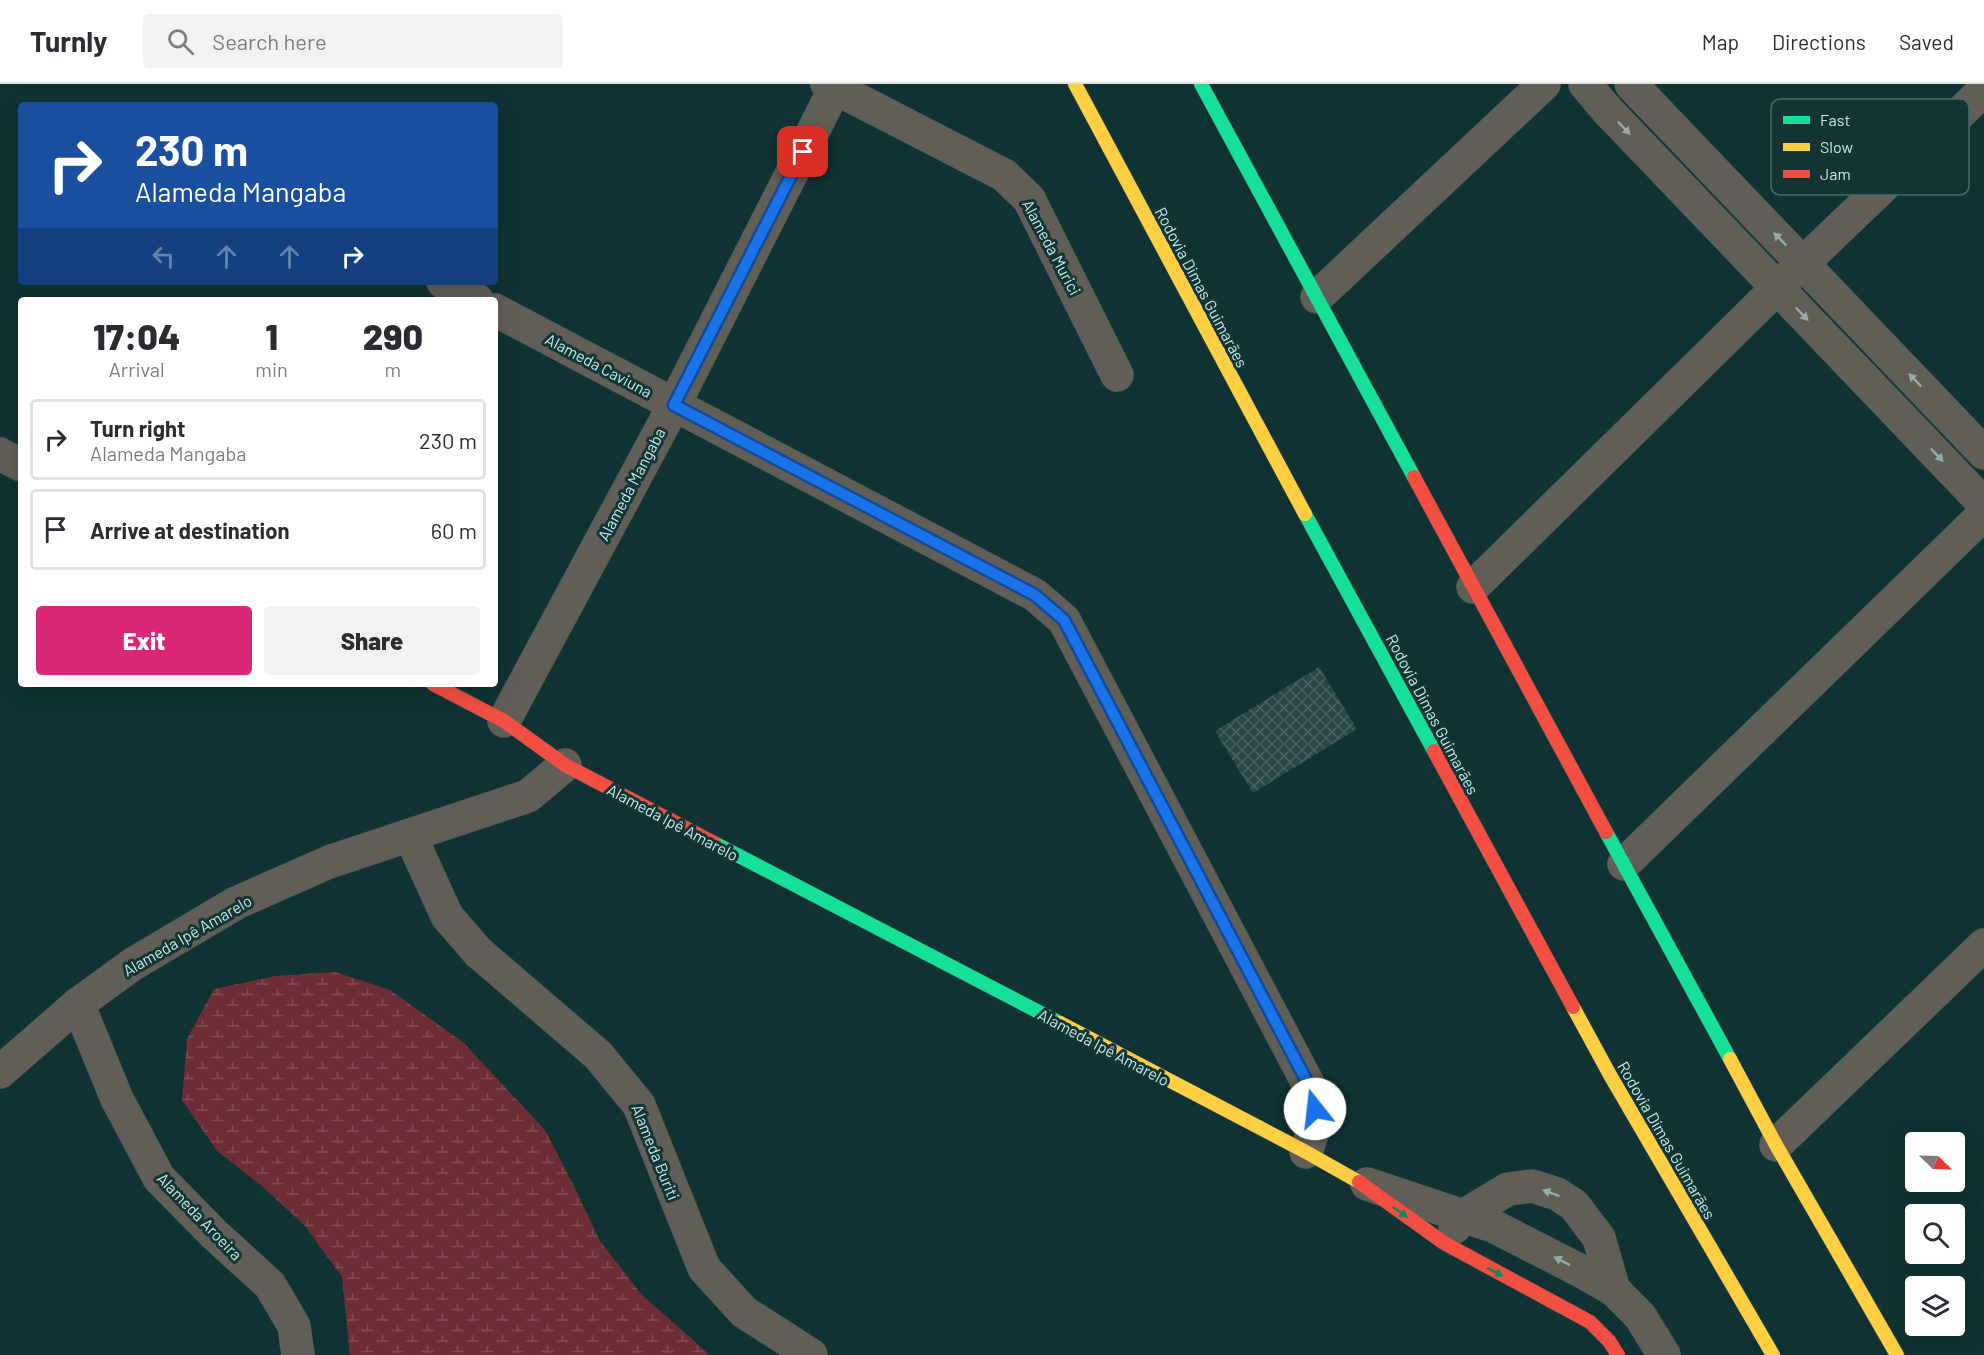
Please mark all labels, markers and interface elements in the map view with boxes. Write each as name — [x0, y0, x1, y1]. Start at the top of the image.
search box — [143, 14, 563, 68]
text: Turnly — [30, 24, 107, 58]
icon: search — [164, 25, 197, 58]
text: Search here — [212, 28, 327, 54]
text: Map — [1702, 29, 1739, 54]
text: Directions — [1772, 29, 1866, 54]
text: Saved — [1899, 29, 1954, 54]
legend — [1771, 99, 1969, 195]
text: Fast — [1820, 110, 1850, 129]
one-way arrow — [1617, 120, 1630, 135]
text: 230 m — [135, 124, 248, 174]
icon: right — [36, 126, 114, 204]
pin — [777, 126, 828, 177]
icon: arrive — [786, 135, 819, 168]
text: Slow — [1820, 137, 1853, 156]
text: Jam — [1820, 164, 1851, 183]
text: Alameda Mangaba — [135, 175, 346, 207]
street label: Alameda Murici — [1019, 196, 1085, 298]
street label: Rodovia Dimas Guimarães — [1152, 204, 1252, 370]
one-way arrow — [1773, 233, 1787, 247]
icon: left — [147, 240, 180, 273]
icon: ahead — [210, 240, 243, 273]
icon: ahead — [273, 240, 306, 273]
icon: right — [336, 240, 369, 273]
one-way arrow — [1795, 307, 1809, 321]
text: 17:04 — [93, 314, 180, 357]
text: 1 — [265, 314, 278, 357]
text: 290 — [363, 314, 423, 357]
street label: Alameda Caviuna — [542, 329, 656, 401]
text: Arrival — [109, 357, 165, 381]
text: min — [255, 357, 288, 381]
text: m — [385, 357, 401, 381]
one-way arrow — [1908, 374, 1922, 388]
text: Turn right — [90, 415, 185, 441]
icon: right — [39, 423, 72, 456]
street label: Alameda Mangaba — [593, 424, 669, 544]
text: 230 m — [419, 427, 477, 453]
text: Alameda Mangaba — [90, 441, 247, 465]
one-way arrow — [1930, 448, 1944, 462]
icon: arrive — [39, 513, 72, 546]
text: Arrive at destination — [90, 517, 289, 543]
text: 60 m — [431, 517, 477, 543]
button: Exit — [36, 606, 252, 675]
button: Share — [264, 606, 480, 675]
street label: Rodovia Dimas Guimarães — [1383, 631, 1483, 797]
street label: Alameda Ipê Amarelo — [604, 779, 742, 865]
street label: Alameda Ipê Amarelo — [119, 890, 255, 980]
street label: Alameda Ipê Amarelo — [1035, 1004, 1173, 1090]
street label: Rodovia Dimas Guimarães — [1614, 1058, 1720, 1222]
position arrow — [1283, 1077, 1347, 1141]
street label: Alameda Buriti — [628, 1101, 684, 1203]
north arrow — [1905, 1132, 1965, 1192]
map controls — [1905, 1132, 1965, 1336]
street label: Alameda Aroeira — [154, 1168, 246, 1264]
one-way arrow — [1542, 1187, 1560, 1197]
button: search — [1905, 1204, 1965, 1264]
one-way arrow — [1392, 1206, 1408, 1218]
one-way arrow — [1553, 1256, 1570, 1266]
one-way arrow — [1486, 1266, 1504, 1276]
button: layers — [1905, 1276, 1965, 1336]

